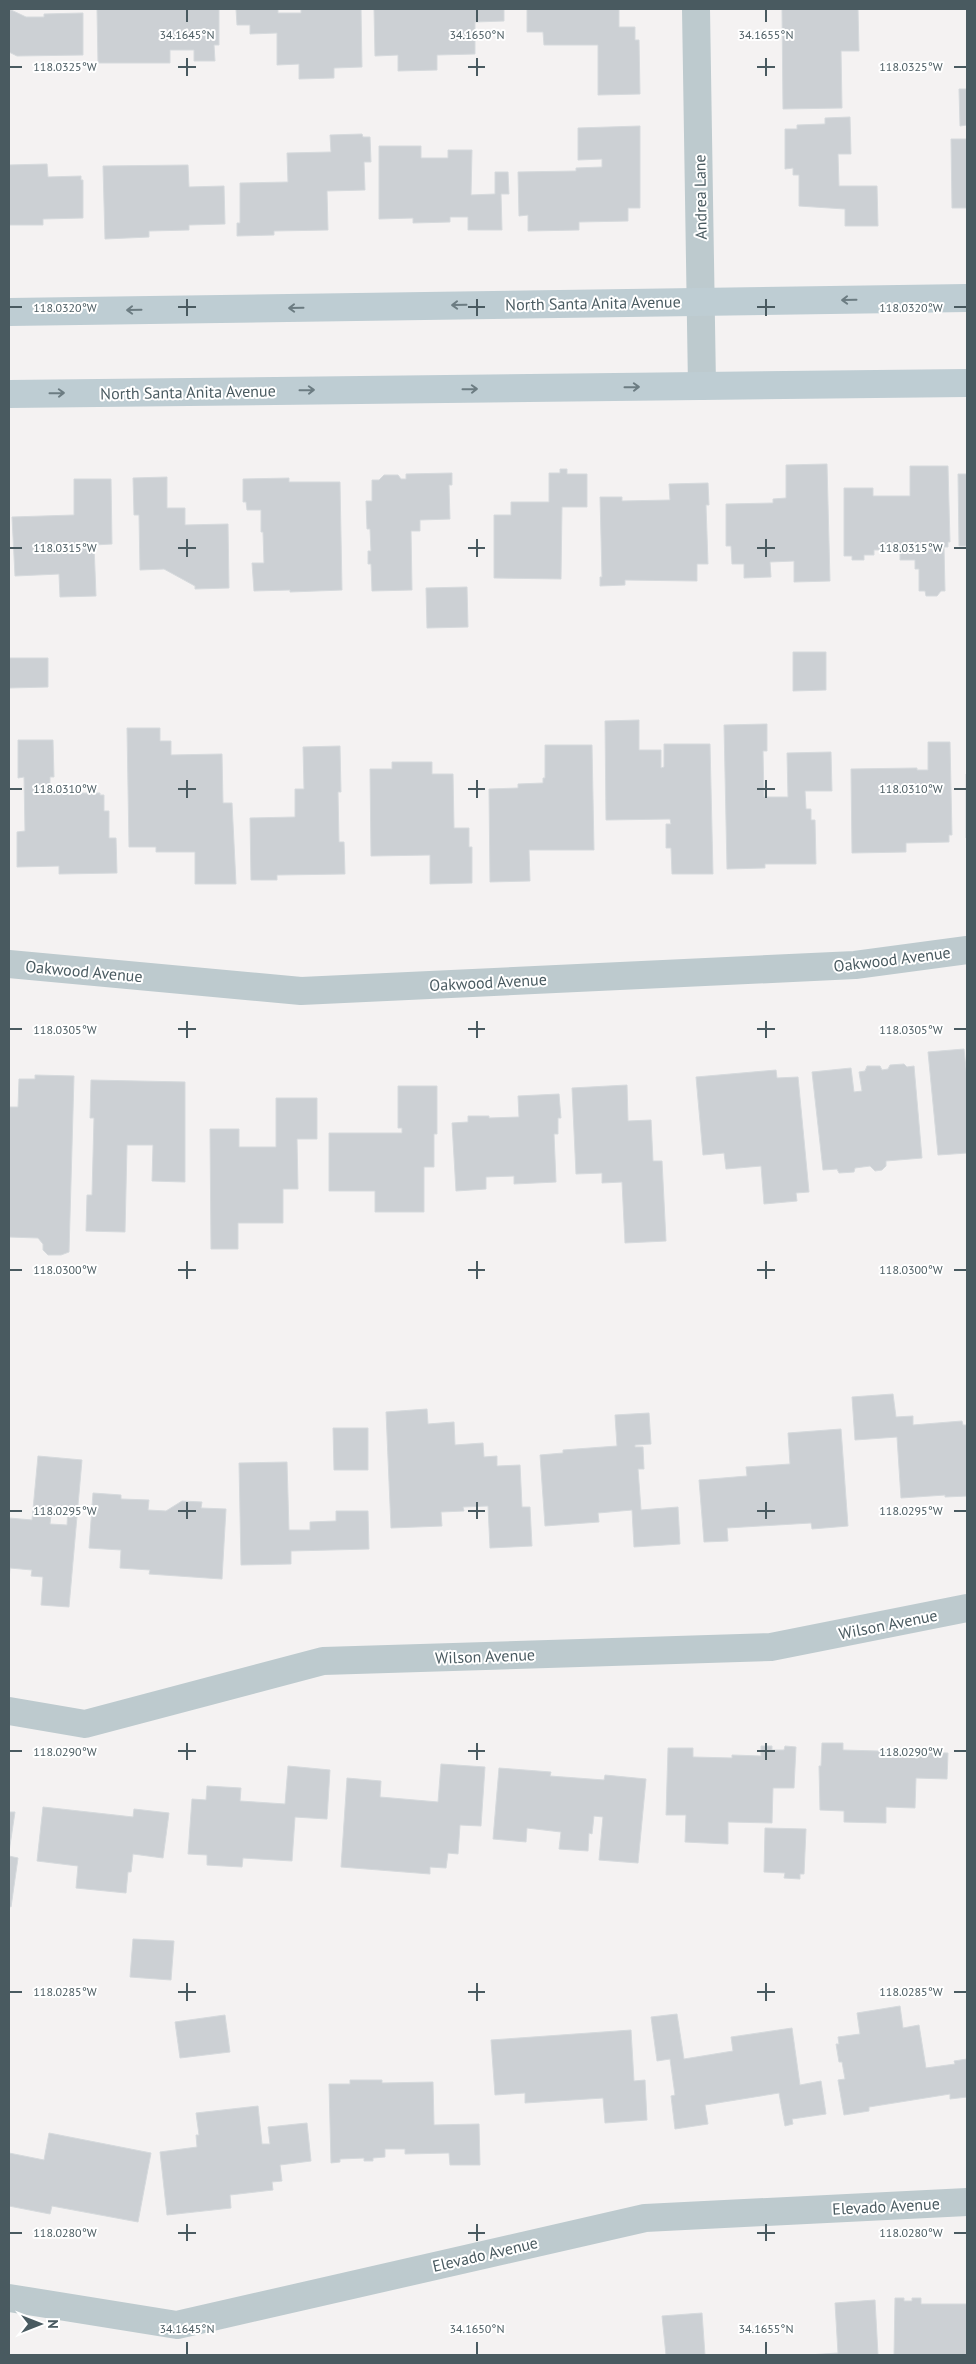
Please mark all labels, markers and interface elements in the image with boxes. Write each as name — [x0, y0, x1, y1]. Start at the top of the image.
text: 34.1645°N — [160, 27, 214, 42]
text: 34.1650°N — [450, 27, 504, 42]
text: 34.1655°N — [739, 27, 793, 42]
text: 118.0325°W — [33, 59, 97, 74]
text: 118.0325°W — [879, 59, 943, 74]
street label: Andrea Lane — [689, 154, 711, 240]
street label: North Santa Anita Avenue — [505, 291, 681, 315]
one-way arrow — [841, 295, 857, 304]
text: 118.0320°W — [33, 300, 97, 315]
one-way arrow — [451, 300, 467, 310]
text: 118.0320°W — [879, 300, 943, 315]
one-way arrow — [288, 303, 304, 313]
one-way arrow — [126, 305, 142, 315]
street label: North Santa Anita Avenue — [100, 380, 276, 404]
one-way arrow — [624, 382, 640, 392]
one-way arrow — [462, 384, 478, 394]
one-way arrow — [299, 386, 315, 395]
one-way arrow — [49, 388, 65, 398]
text: 118.0315°W — [33, 540, 97, 555]
text: 118.0315°W — [879, 540, 943, 555]
text: 118.0310°W — [33, 781, 97, 796]
text: 118.0310°W — [879, 781, 943, 796]
street label: Oakwood Avenue — [832, 942, 952, 976]
street label: Oakwood Avenue — [25, 956, 143, 986]
street label: Oakwood Avenue — [429, 969, 547, 995]
text: 118.0305°W — [33, 1022, 97, 1037]
text: 118.0305°W — [879, 1022, 943, 1037]
text: 118.0300°W — [33, 1262, 97, 1277]
text: 118.0300°W — [879, 1262, 943, 1277]
text: 118.0295°W — [33, 1503, 97, 1518]
text: 118.0295°W — [879, 1503, 943, 1518]
street label: Wilson Avenue — [837, 1605, 939, 1643]
street label: Wilson Avenue — [435, 1644, 535, 1668]
text: 118.0290°W — [33, 1744, 97, 1759]
text: 118.0290°W — [879, 1744, 943, 1759]
text: 118.0285°W — [33, 1984, 97, 1999]
text: 118.0285°W — [879, 1984, 943, 1999]
street label: Elevado Avenue — [832, 2193, 940, 2219]
text: 118.0280°W — [33, 2225, 97, 2240]
text: 118.0280°W — [879, 2225, 943, 2240]
street label: Elevado Avenue — [430, 2232, 540, 2276]
north arrow — [15, 2299, 65, 2349]
text: N — [44, 2319, 62, 2329]
text: 34.1645°N — [160, 2321, 214, 2336]
text: 34.1650°N — [450, 2321, 504, 2336]
text: 34.1655°N — [739, 2321, 793, 2336]

